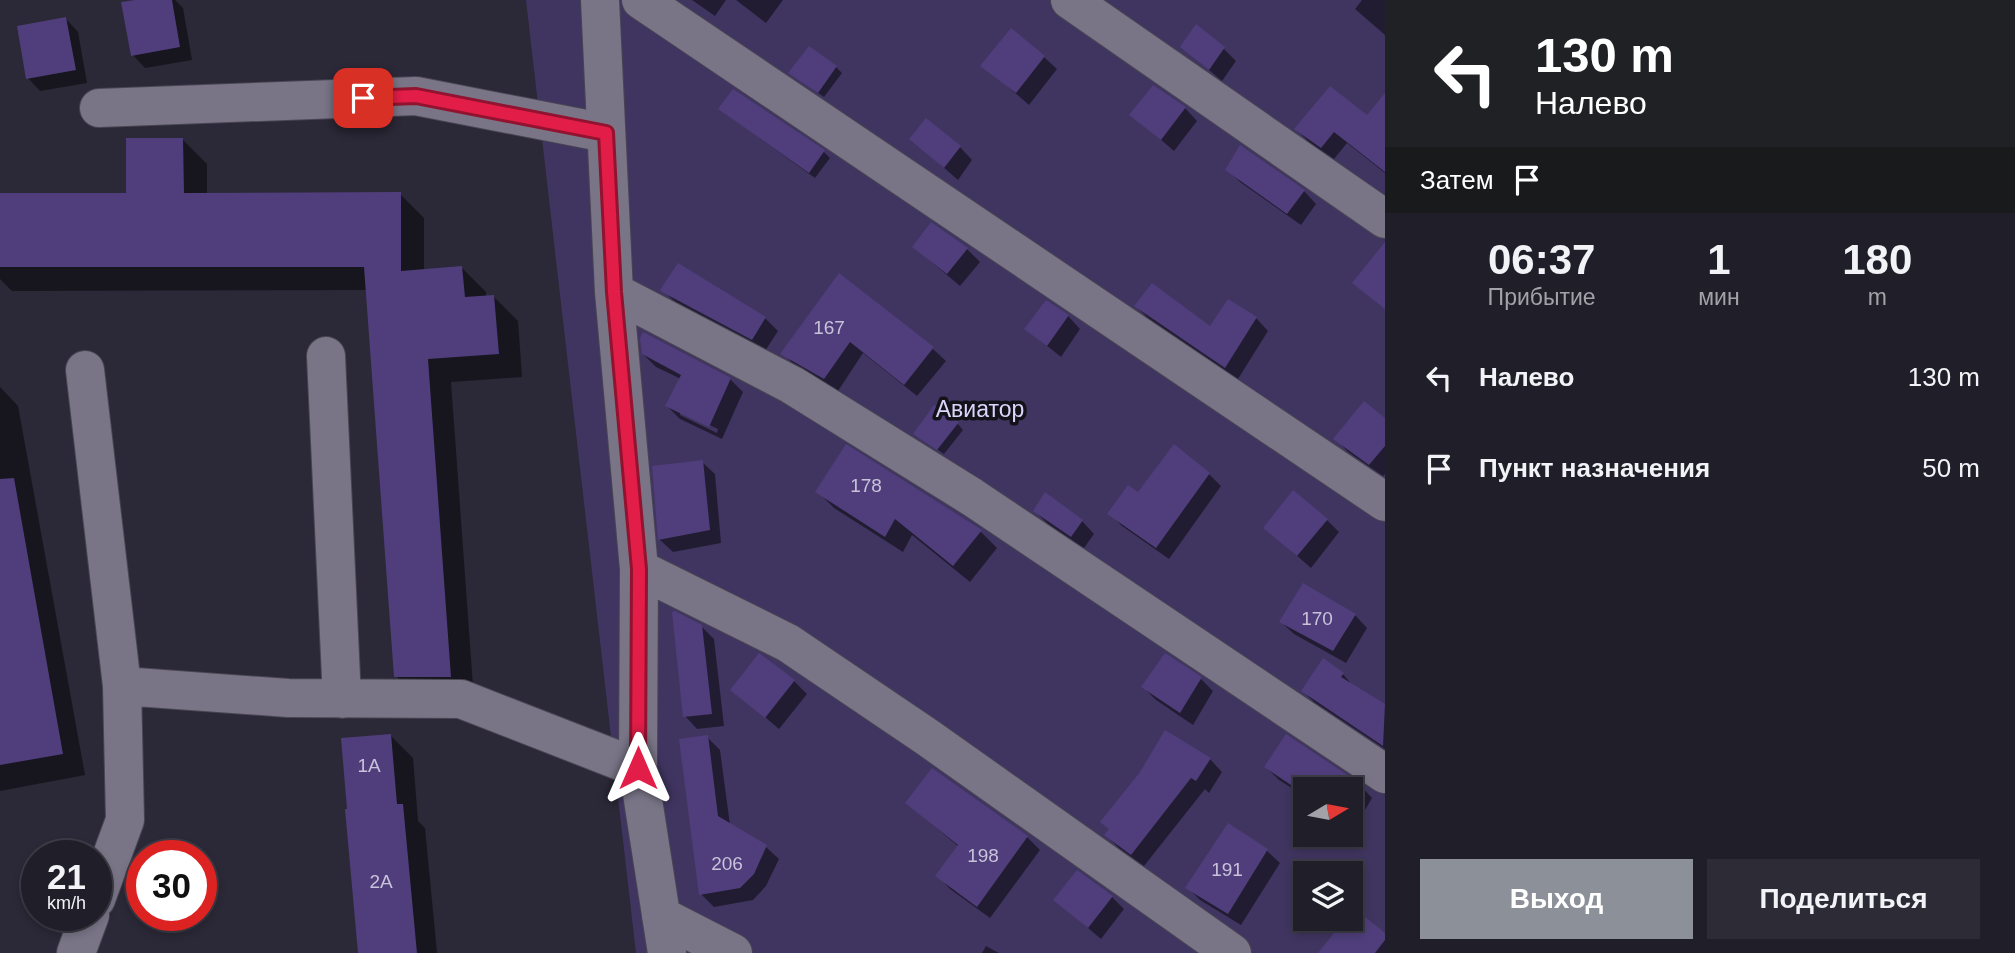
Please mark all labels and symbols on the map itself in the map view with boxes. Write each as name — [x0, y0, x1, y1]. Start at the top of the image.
pin — [333, 68, 393, 128]
house number: 167 — [813, 317, 845, 338]
park label: Авиатор — [936, 396, 1024, 422]
house number: 178 — [850, 475, 882, 496]
house number: 170 — [1301, 608, 1333, 629]
position arrow — [601, 731, 675, 805]
house number: 1А — [357, 755, 381, 776]
north arrow — [1293, 777, 1363, 847]
speed limit sign: 30 — [126, 840, 217, 931]
house number: 198 — [967, 845, 999, 866]
house number: 206 — [711, 853, 743, 874]
house number: 191 — [1211, 859, 1243, 880]
house number: 2А — [369, 871, 393, 892]

